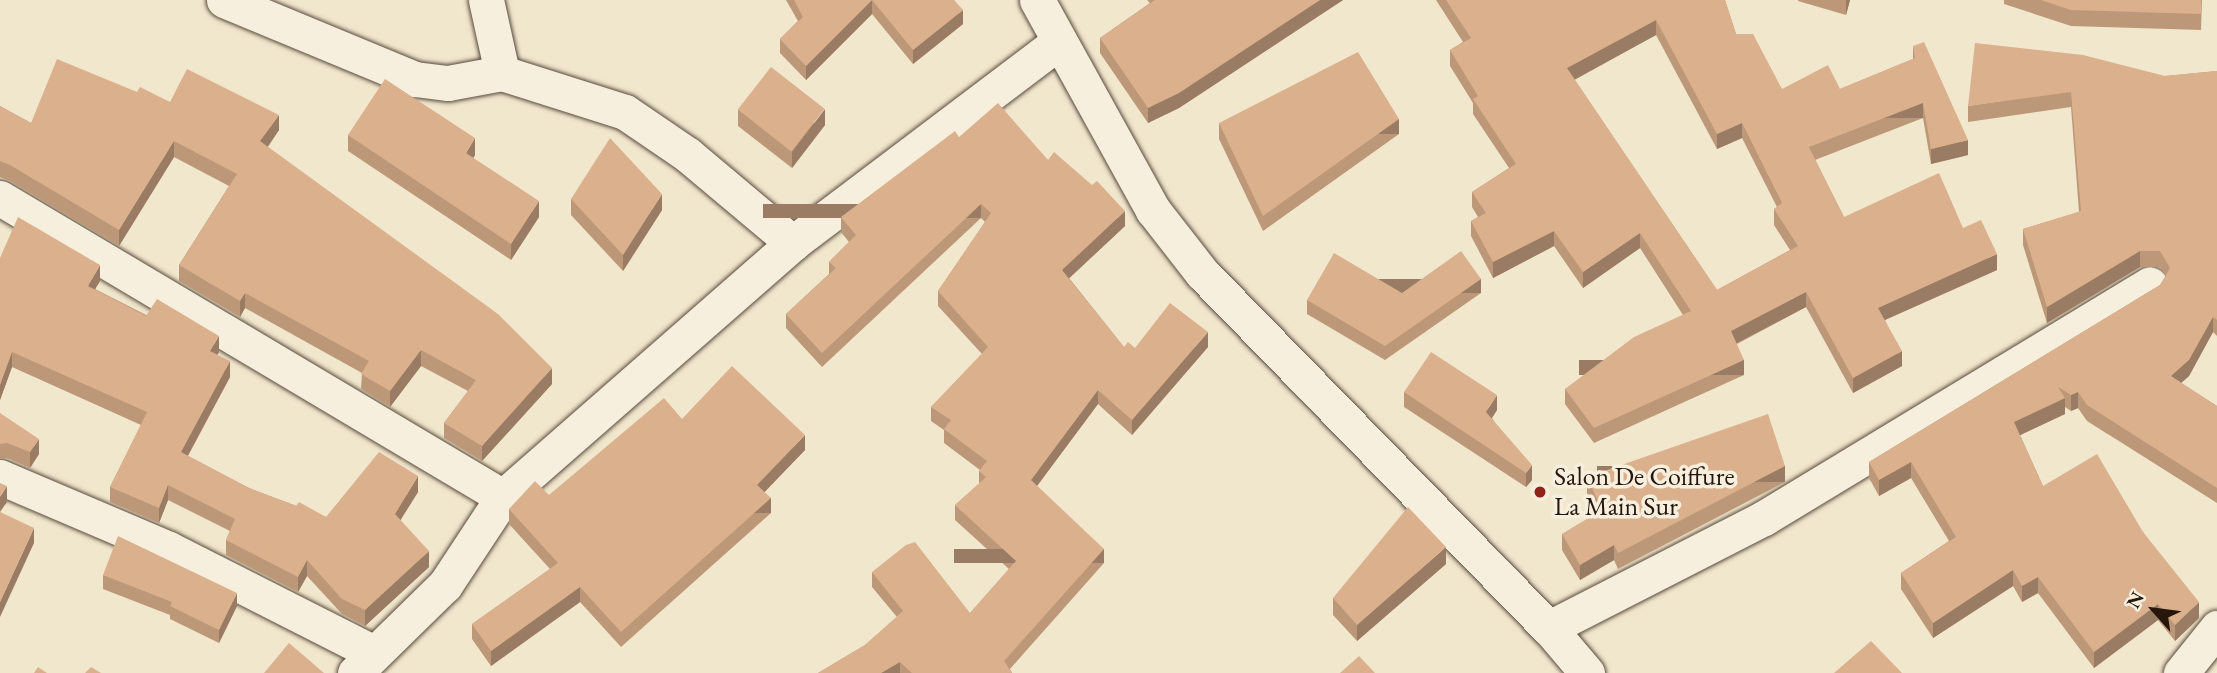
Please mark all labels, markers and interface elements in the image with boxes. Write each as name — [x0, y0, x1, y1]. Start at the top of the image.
place label: Salon De Coiffure La Main Sur — [1554, 461, 1735, 522]
marker: Salon De Coiffure La Main Sur — [1532, 484, 1548, 500]
north arrow — [2119, 575, 2189, 645]
text: N — [2120, 587, 2150, 613]

